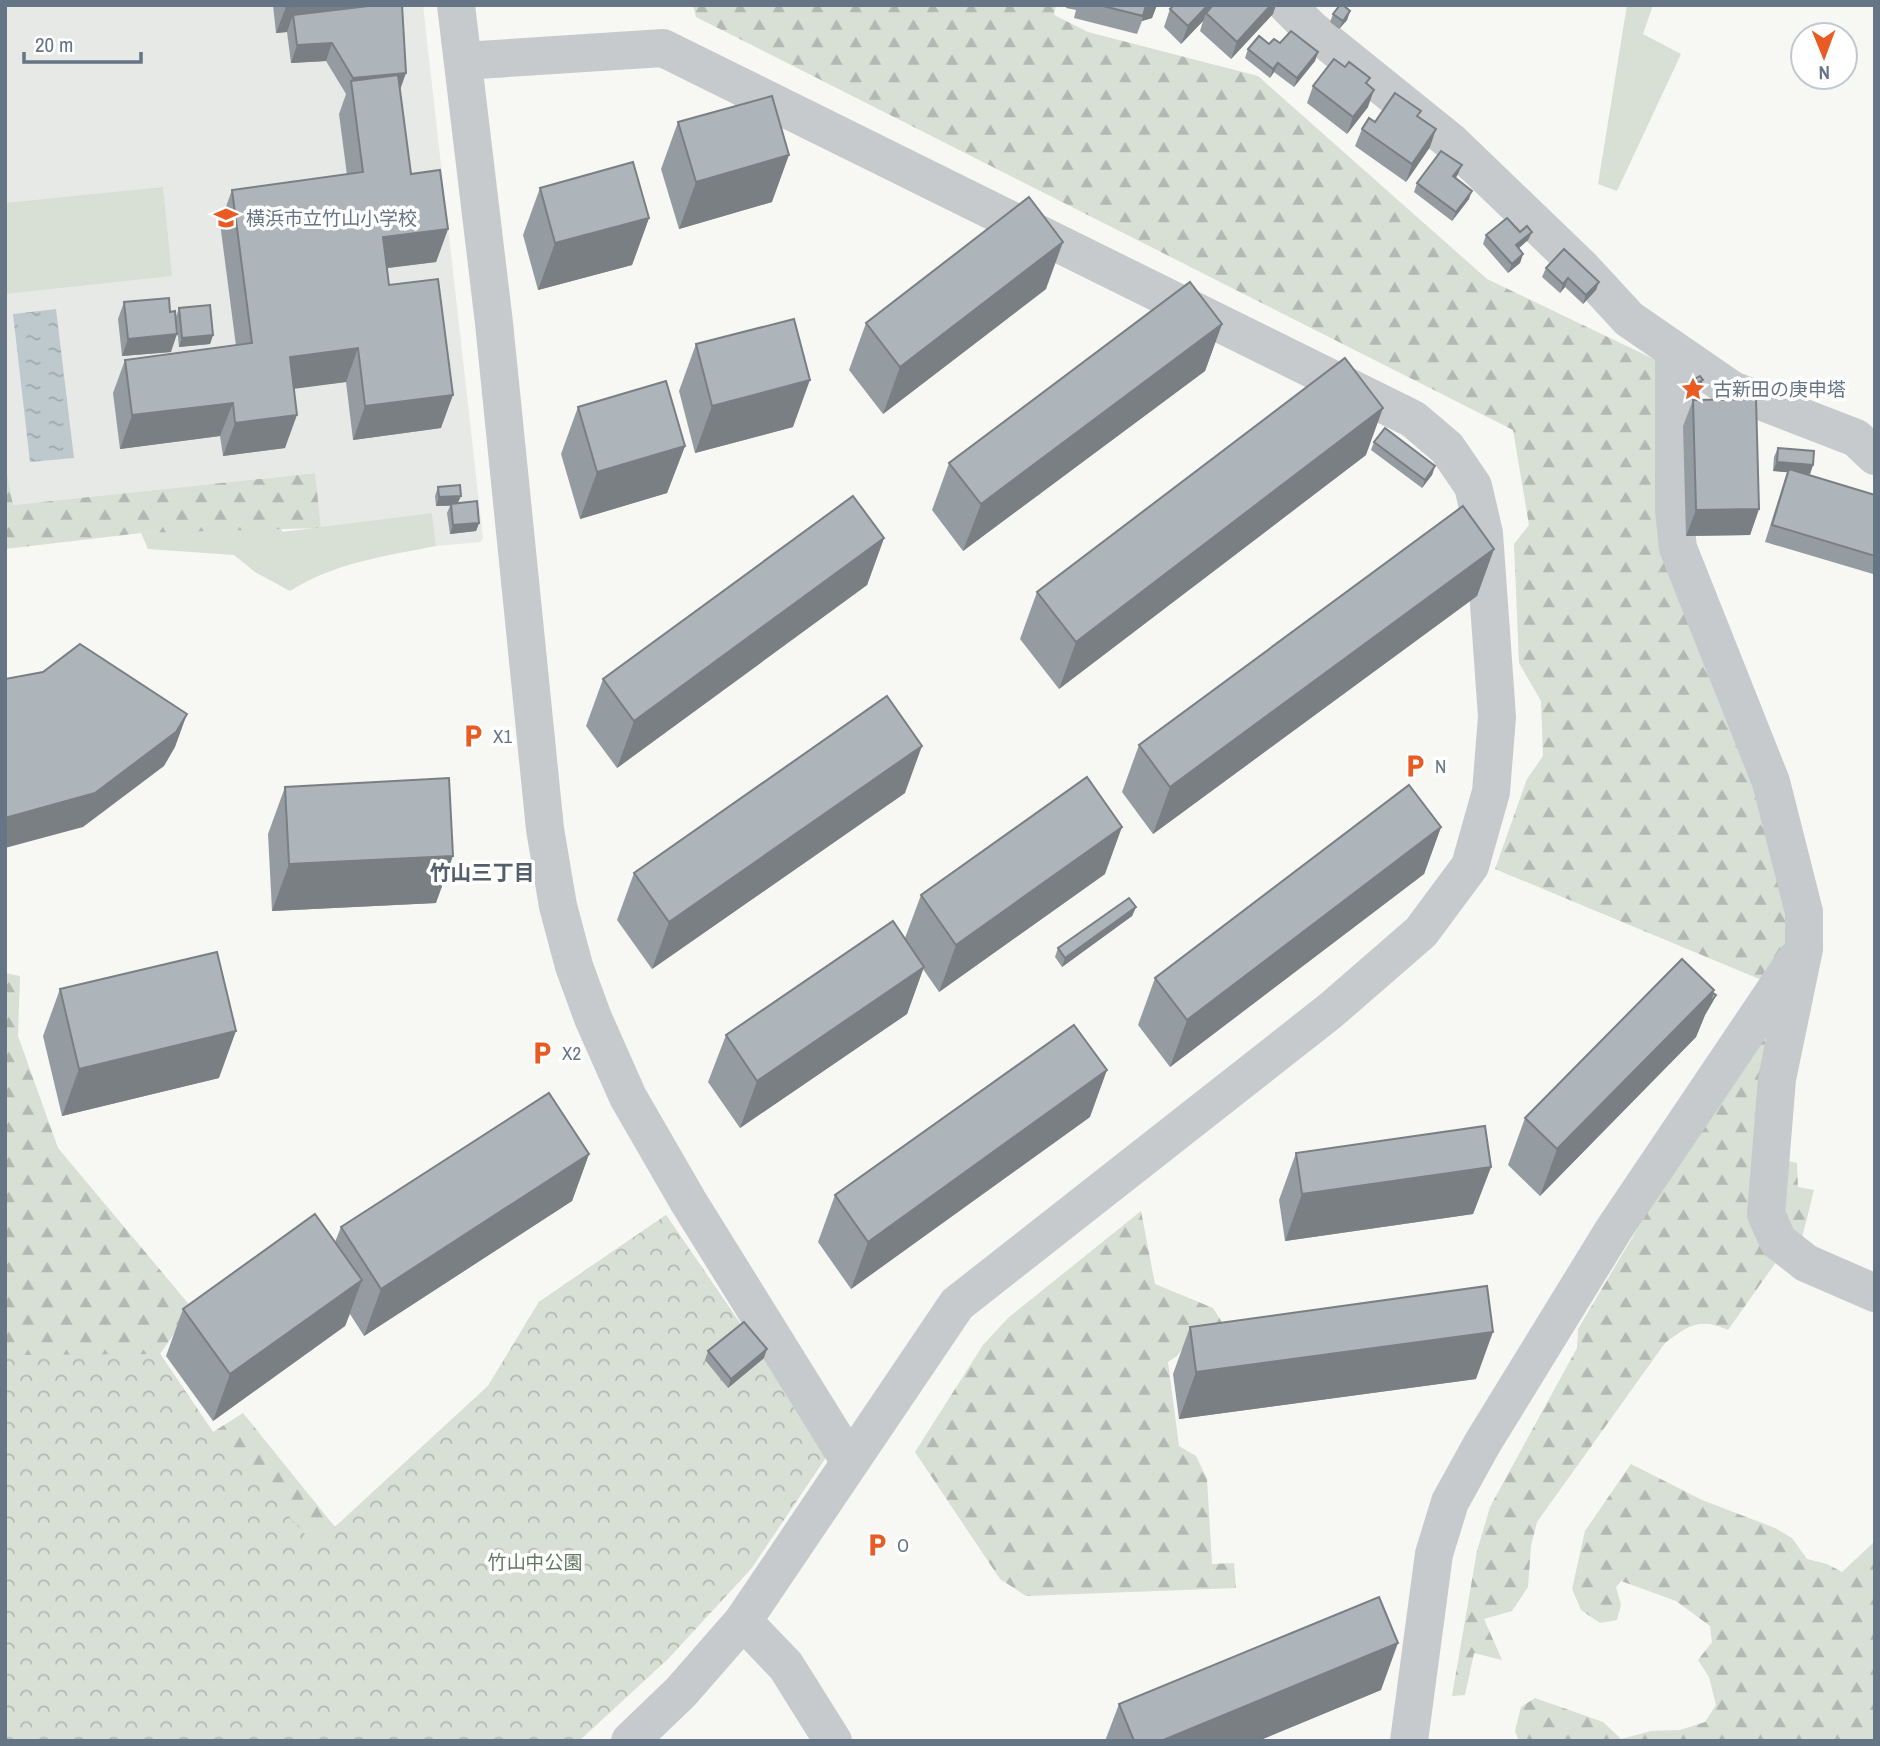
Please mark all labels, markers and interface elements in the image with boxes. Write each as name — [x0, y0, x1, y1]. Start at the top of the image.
scale bar — [24, 21, 142, 65]
north arrow — [1789, 21, 1859, 91]
text: 20 m — [35, 30, 73, 59]
text: N — [1818, 60, 1830, 86]
school or university icon: 横浜市立竹山小学校 — [212, 204, 240, 232]
place label: 横浜市立竹山小学校 — [246, 205, 417, 231]
place icon: 古新田の庚申塔 — [1679, 375, 1707, 403]
place label: 古新田の庚申塔 — [1713, 376, 1846, 402]
parking icon: X1 — [459, 722, 487, 750]
place label: X1 — [493, 723, 512, 749]
parking icon: N — [1401, 752, 1429, 780]
place label: N — [1435, 753, 1446, 779]
district label: 竹山三丁目 — [430, 858, 535, 887]
parking icon: X2 — [528, 1039, 556, 1067]
place label: X2 — [562, 1040, 581, 1066]
parking icon: O — [863, 1531, 891, 1559]
place label: O — [897, 1532, 909, 1558]
park label: 竹山中公園 — [487, 1549, 583, 1575]

